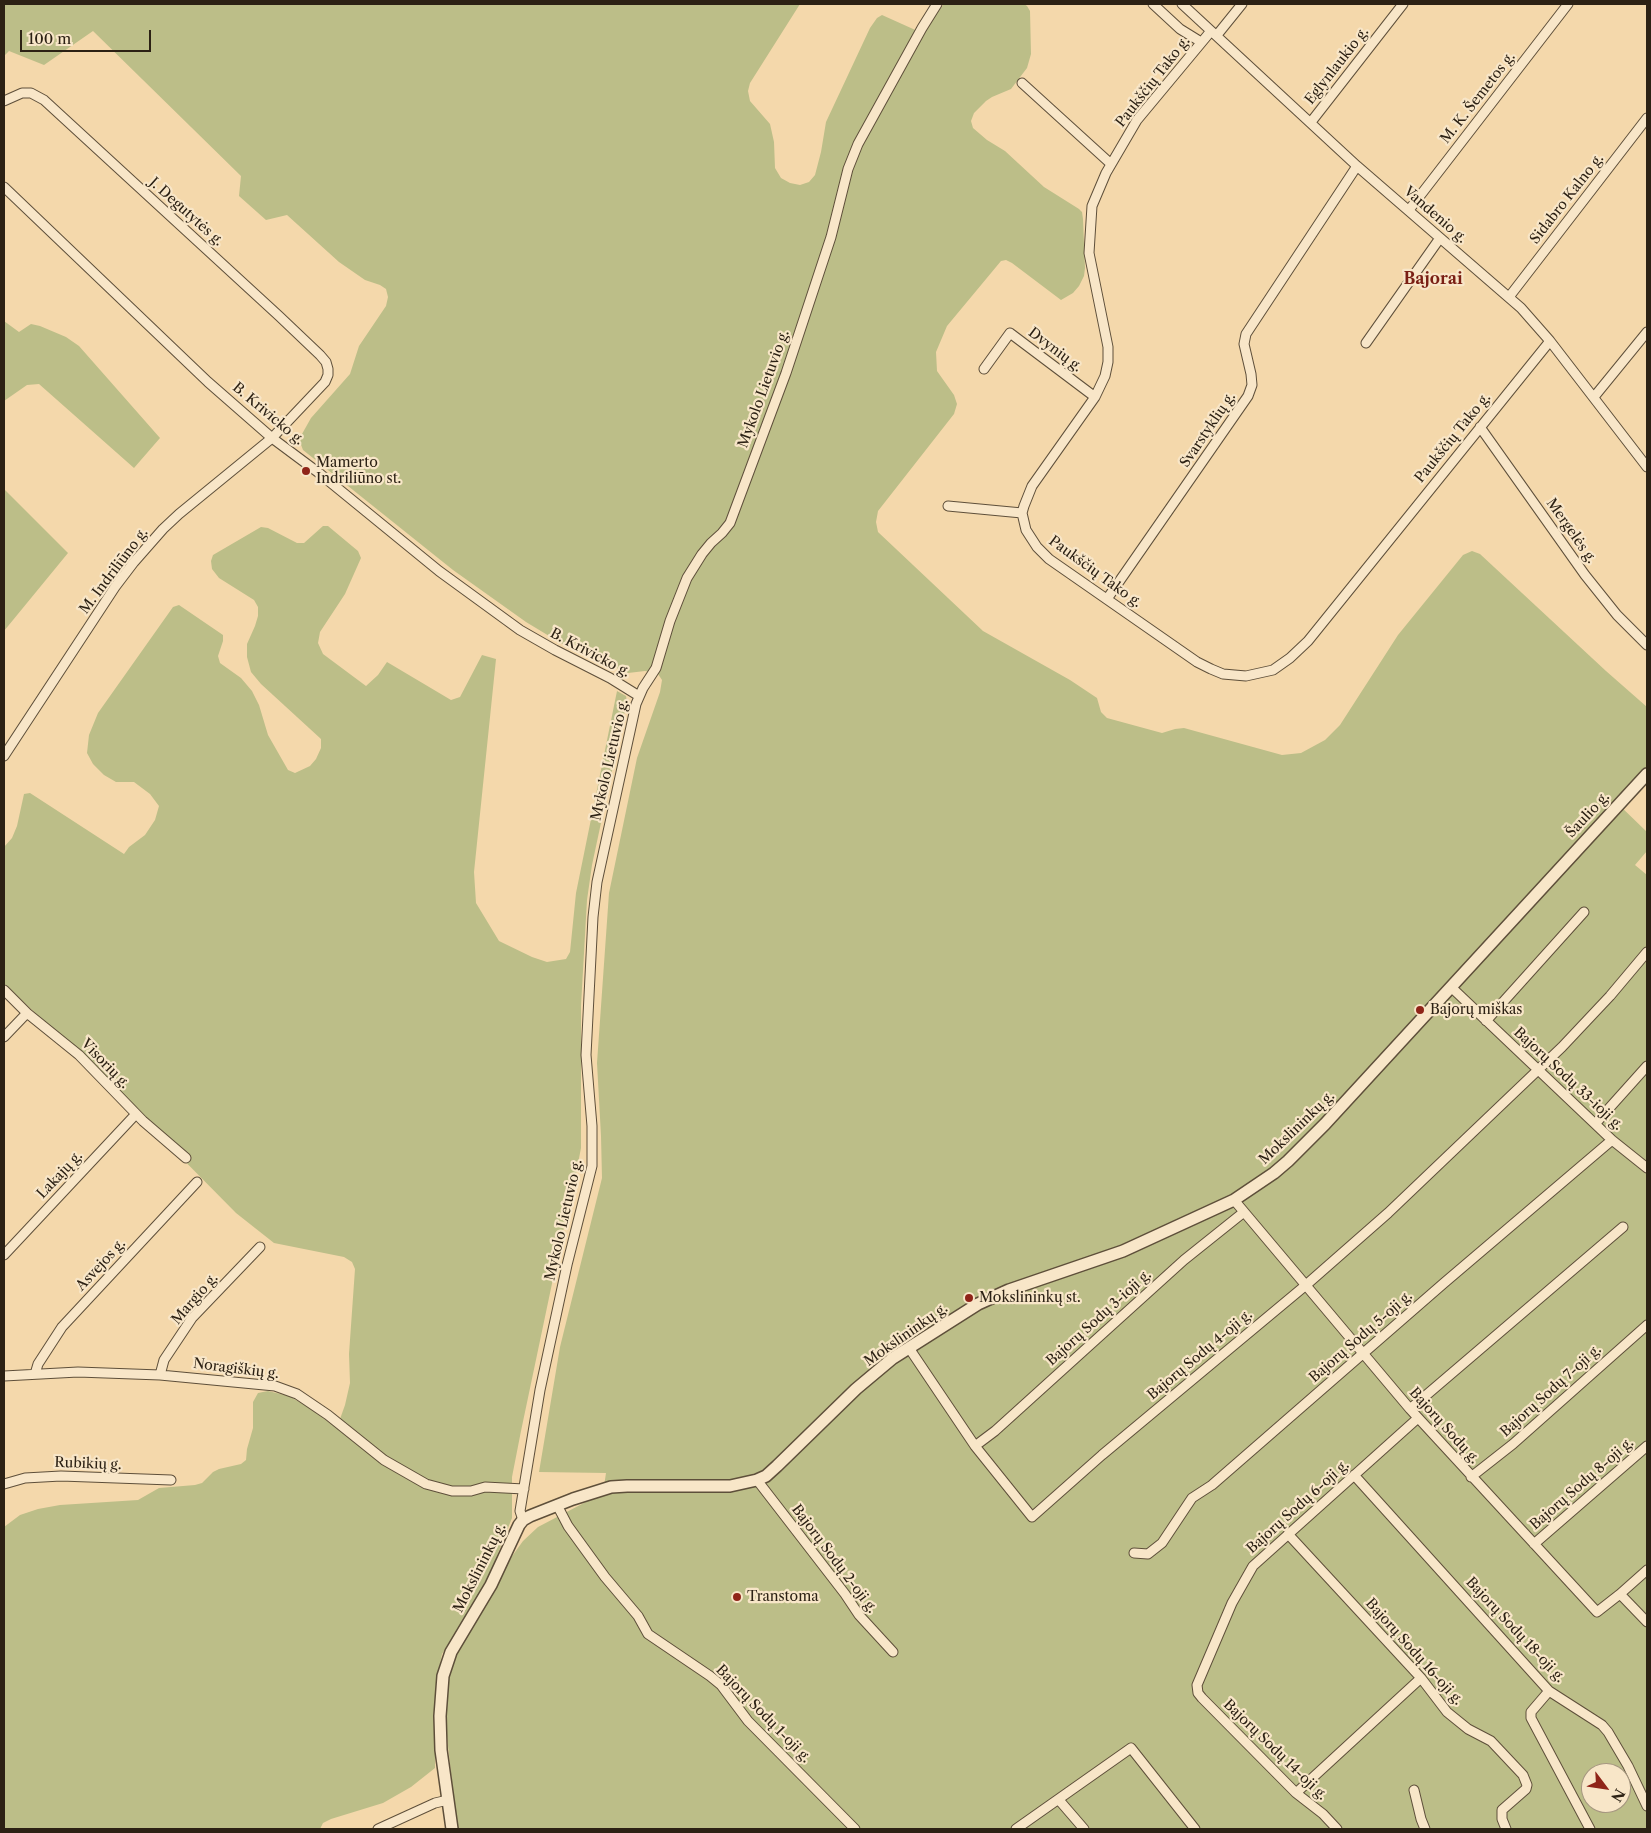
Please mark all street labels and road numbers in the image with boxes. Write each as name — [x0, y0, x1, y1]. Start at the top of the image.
street label: Eglynlaukio g. — [1302, 24, 1372, 108]
street label: Paukščių Tako g. — [1112, 33, 1194, 131]
street label: M. K. Šemetos g. — [1437, 49, 1519, 147]
street label: Sidabro Kalno g. — [1527, 151, 1607, 247]
street label: J. Degutytės g. — [145, 174, 227, 250]
street label: Vandenio g. — [1400, 183, 1470, 247]
street label: Dvynių g. — [1025, 324, 1085, 376]
street label: Mykolo Lietuvio g. — [735, 328, 793, 450]
street label: B. Krivicko g. — [229, 379, 307, 449]
street label: Svarstyklių g. — [1177, 389, 1239, 471]
street label: Paukščių Tako g. — [1412, 390, 1494, 486]
street label: Mergelės g. — [1542, 495, 1600, 567]
street label: M. Indriliūno g. — [76, 525, 152, 617]
street label: Paukščių Tako g. — [1045, 533, 1145, 611]
street label: B. Krivicko g. — [547, 625, 633, 681]
street label: Mykolo Lietuvio g. — [588, 698, 632, 822]
street label: Šaulio g. — [1563, 789, 1613, 841]
street label: Bajorų Sodų 33-ioji g. — [1510, 1024, 1626, 1134]
street label: Visorių g. — [77, 1036, 133, 1092]
street label: Mokslininkų g. — [1256, 1088, 1338, 1168]
street label: Lakajų g. — [34, 1148, 86, 1202]
street label: Mykolo Lietuvio g. — [542, 1158, 586, 1282]
street label: Asvejos g. — [73, 1236, 129, 1294]
street label: Bajorų Sodų 3-ioji g. — [1043, 1266, 1155, 1370]
street label: Margio g. — [168, 1270, 222, 1328]
street label: Bajorų Sodų 5-oji g. — [1306, 1288, 1416, 1386]
street label: Mokslininkų g. — [861, 1300, 951, 1370]
street label: Bajorų Sodų 4-oji g. — [1144, 1306, 1256, 1404]
street label: Bajorų Sodų 7-oji g. — [1497, 1341, 1605, 1441]
street label: Noragiškių g. — [192, 1355, 280, 1383]
street label: Bajorų Sodų g. — [1405, 1385, 1483, 1467]
street label: Bajorų Sodų 8-oji g. — [1527, 1434, 1637, 1534]
street label: Rubikių g. — [54, 1454, 122, 1474]
street label: Bajorų Sodų 6-oji g. — [1243, 1457, 1353, 1557]
street label: Bajorų Sodų 2-oji g. — [788, 1501, 880, 1617]
street label: Mokslininkų g. — [450, 1520, 510, 1616]
street label: Bajorų Sodų 18-oji g. — [1462, 1574, 1568, 1686]
street label: Bajorų Sodų 16-oji g. — [1362, 1595, 1466, 1709]
street label: Bajorų Sodų 1-oji g. — [712, 1662, 814, 1766]
street label: Bajorų Sodų 14-oji g. — [1220, 1696, 1330, 1804]

